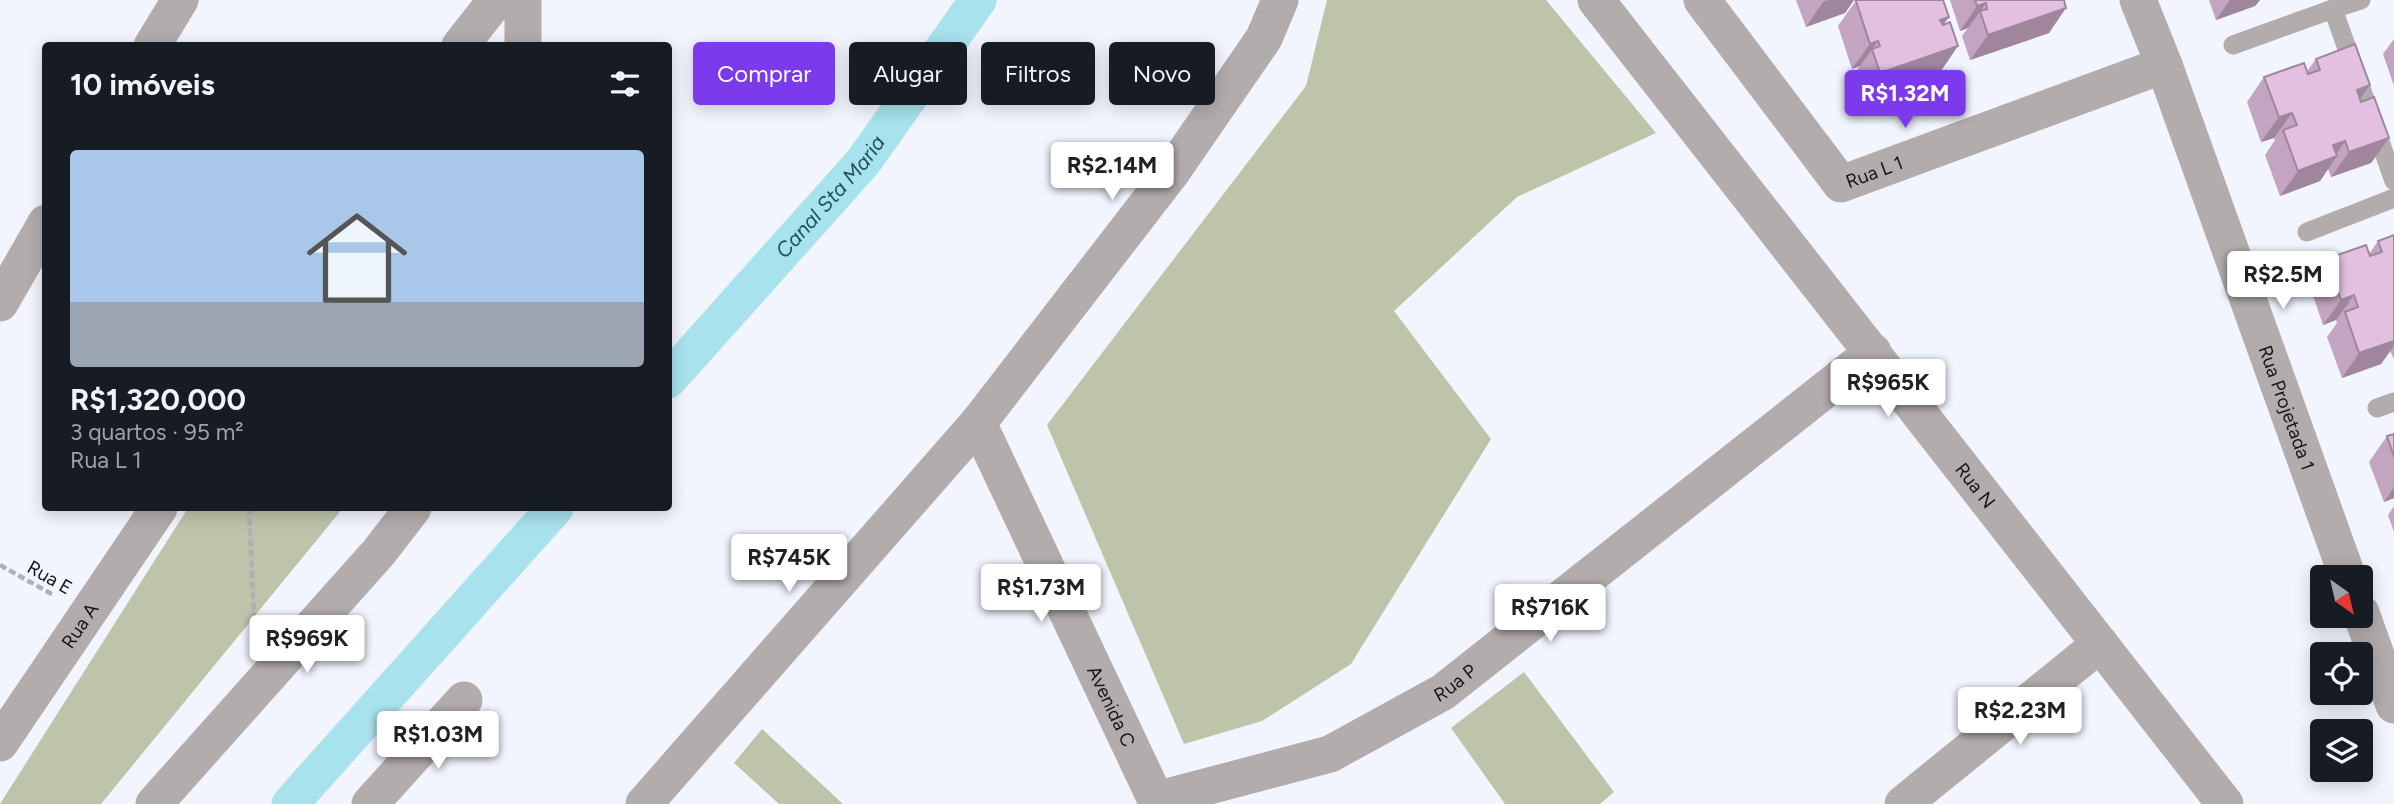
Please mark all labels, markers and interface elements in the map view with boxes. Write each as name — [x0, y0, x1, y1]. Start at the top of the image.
chip: Comprar — [693, 42, 835, 105]
chip: Alugar — [849, 42, 967, 105]
chip: Filtros — [981, 42, 1095, 105]
chip: Novo — [1109, 42, 1215, 105]
icon: filters — [606, 65, 644, 103]
text: 10 imóveis — [70, 66, 215, 103]
pin: R$1.32M — [1840, 71, 1970, 130]
text: R$1.32M — [1861, 79, 1949, 107]
water label: Canal Sta Maria — [770, 130, 890, 263]
pin: R$2.14M — [1047, 142, 1177, 202]
text: R$2.14M — [1067, 151, 1157, 179]
street label: Rua L 1 — [1843, 151, 1906, 193]
icon: home — [294, 195, 420, 321]
pin: R$2.5M — [2226, 252, 2340, 311]
text: R$2.5M — [2243, 260, 2323, 288]
street label: Rua Projetada 1 — [2253, 342, 2319, 473]
pin: R$965K — [1831, 360, 1945, 419]
text: R$965K — [1847, 368, 1929, 396]
text: R$1,320,000 — [70, 381, 246, 418]
text: 3 quartos · 95 m² — [70, 418, 244, 446]
text: Rua L 1 — [70, 446, 142, 474]
street label: Rua N — [1950, 458, 2000, 513]
pin: R$745K — [732, 534, 846, 594]
text: R$745K — [747, 543, 831, 571]
street label: Rua E — [23, 555, 76, 599]
pin: R$1.73M — [976, 564, 1106, 624]
north arrow — [2310, 565, 2373, 628]
map controls — [2310, 565, 2373, 782]
text: R$1.73M — [997, 573, 1085, 601]
pin: R$716K — [1493, 584, 1607, 644]
text: R$716K — [1511, 593, 1589, 621]
street label: Rua A — [57, 599, 104, 653]
pin: R$969K — [250, 616, 364, 675]
text: R$969K — [266, 624, 348, 652]
button: locate — [2310, 642, 2373, 705]
street label: Rua P — [1430, 659, 1481, 707]
street label: Avenida C — [1082, 662, 1140, 751]
pin: R$2.23M — [1955, 688, 2085, 747]
text: R$2.23M — [1974, 696, 2066, 724]
pin: R$1.03M — [373, 712, 503, 771]
button: layers — [2310, 719, 2373, 782]
text: R$1.03M — [393, 720, 483, 748]

